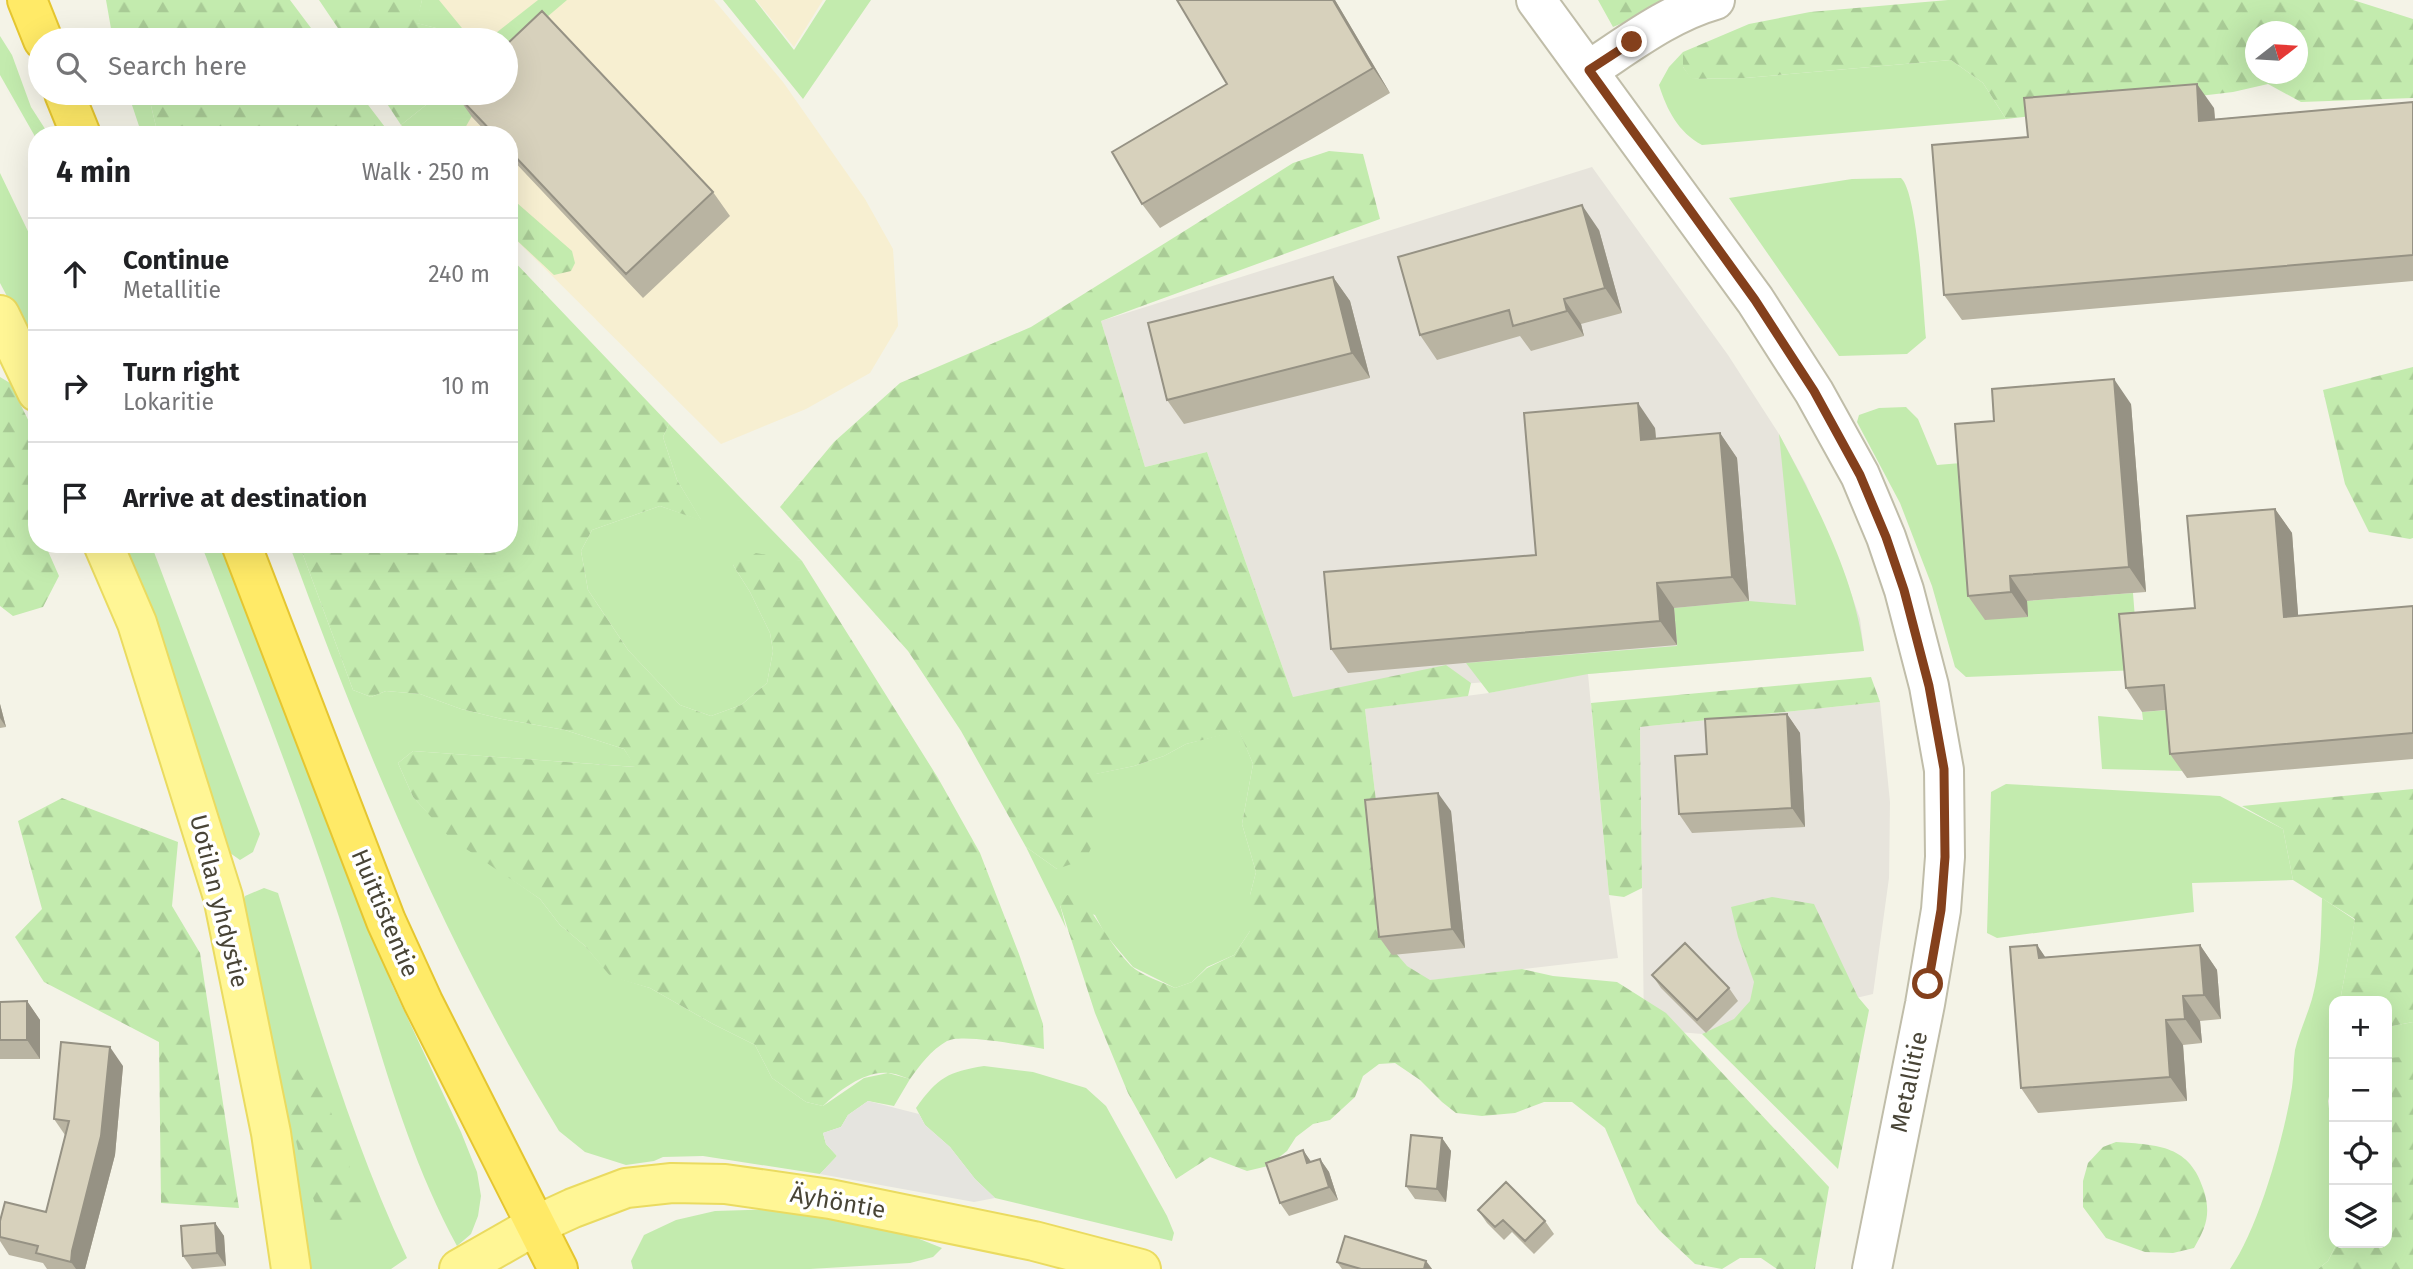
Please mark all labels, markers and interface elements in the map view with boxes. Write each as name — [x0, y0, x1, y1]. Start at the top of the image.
north arrow — [2245, 21, 2308, 84]
route end — [1616, 26, 1647, 57]
search box — [28, 28, 518, 105]
icon: search — [52, 48, 90, 86]
text: Search here — [108, 51, 247, 82]
text: 4 min — [56, 154, 131, 190]
text: Walk · 250 m — [362, 158, 490, 186]
text: Continue — [123, 245, 229, 276]
icon: ahead — [56, 255, 94, 293]
text: 240 m — [428, 260, 490, 288]
text: Metallitie — [123, 276, 221, 304]
text: Turn right — [123, 357, 240, 388]
icon: right — [56, 367, 94, 405]
text: 10 m — [441, 372, 490, 400]
text: Lokaritie — [123, 388, 214, 416]
icon: arrive — [56, 479, 94, 517]
text: Arrive at destination — [123, 483, 367, 514]
street label: Uotilan yhdystie — [184, 812, 254, 990]
street label: Huittistentie — [345, 845, 425, 981]
route start — [1912, 968, 1943, 999]
map controls — [2329, 996, 2392, 1248]
button: + — [2329, 996, 2392, 1059]
street label: Metallitie — [1885, 1029, 1933, 1135]
button: − — [2329, 1059, 2392, 1122]
button: locate — [2329, 1122, 2392, 1185]
street label: Äyhöntie — [788, 1180, 888, 1224]
button: layers — [2329, 1185, 2392, 1248]

